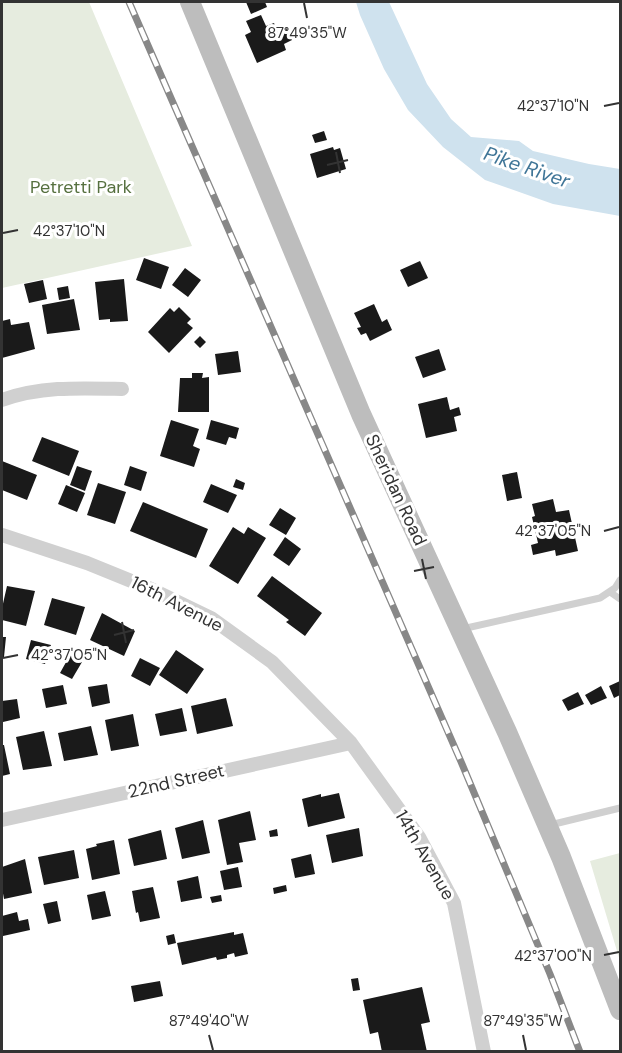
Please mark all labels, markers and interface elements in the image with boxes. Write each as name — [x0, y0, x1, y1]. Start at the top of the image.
text: 87°49'35"W — [267, 23, 347, 43]
text: 42°37'10"N — [517, 96, 589, 116]
water label: Pike River — [481, 140, 574, 194]
park label: Petretti Park — [30, 175, 132, 199]
text: 42°37'10"N — [33, 221, 105, 241]
street label: Sheridan Road — [360, 431, 432, 549]
text: 42°37'05"N — [515, 521, 591, 541]
street label: 16th Avenue — [127, 571, 227, 637]
text: 42°37'05"N — [31, 645, 107, 665]
street label: 22nd Street — [125, 758, 227, 804]
street label: 14th Avenue — [390, 806, 460, 904]
text: 42°37'00"N — [514, 946, 592, 966]
text: 87°49'40"W — [169, 1011, 250, 1031]
text: 87°49'35"W — [483, 1011, 563, 1031]

